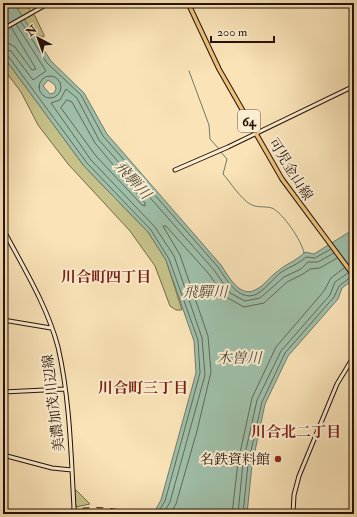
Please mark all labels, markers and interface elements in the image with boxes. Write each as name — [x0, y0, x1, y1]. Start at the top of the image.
north arrow — [18, 18, 58, 58]
scale bar — [211, 18, 274, 44]
text: N — [23, 22, 41, 40]
text: 200 m — [217, 25, 248, 40]
road number: 64 — [238, 110, 260, 132]
street label: 可児金山線 — [265, 135, 316, 203]
water label: 飛騨川 — [111, 157, 156, 205]
district label: 川合町四丁目 — [61, 268, 151, 287]
water label: 飛驒川 — [182, 283, 229, 302]
water label: 木曽川 — [216, 349, 263, 368]
street label: 美濃加茂川辺線 — [39, 353, 68, 453]
district label: 川合町三丁目 — [98, 379, 188, 398]
district label: 川合北二丁目 — [251, 423, 341, 442]
place label: 名鉄資料館 — [200, 451, 270, 468]
marker: 名鉄資料館 — [273, 454, 283, 464]

